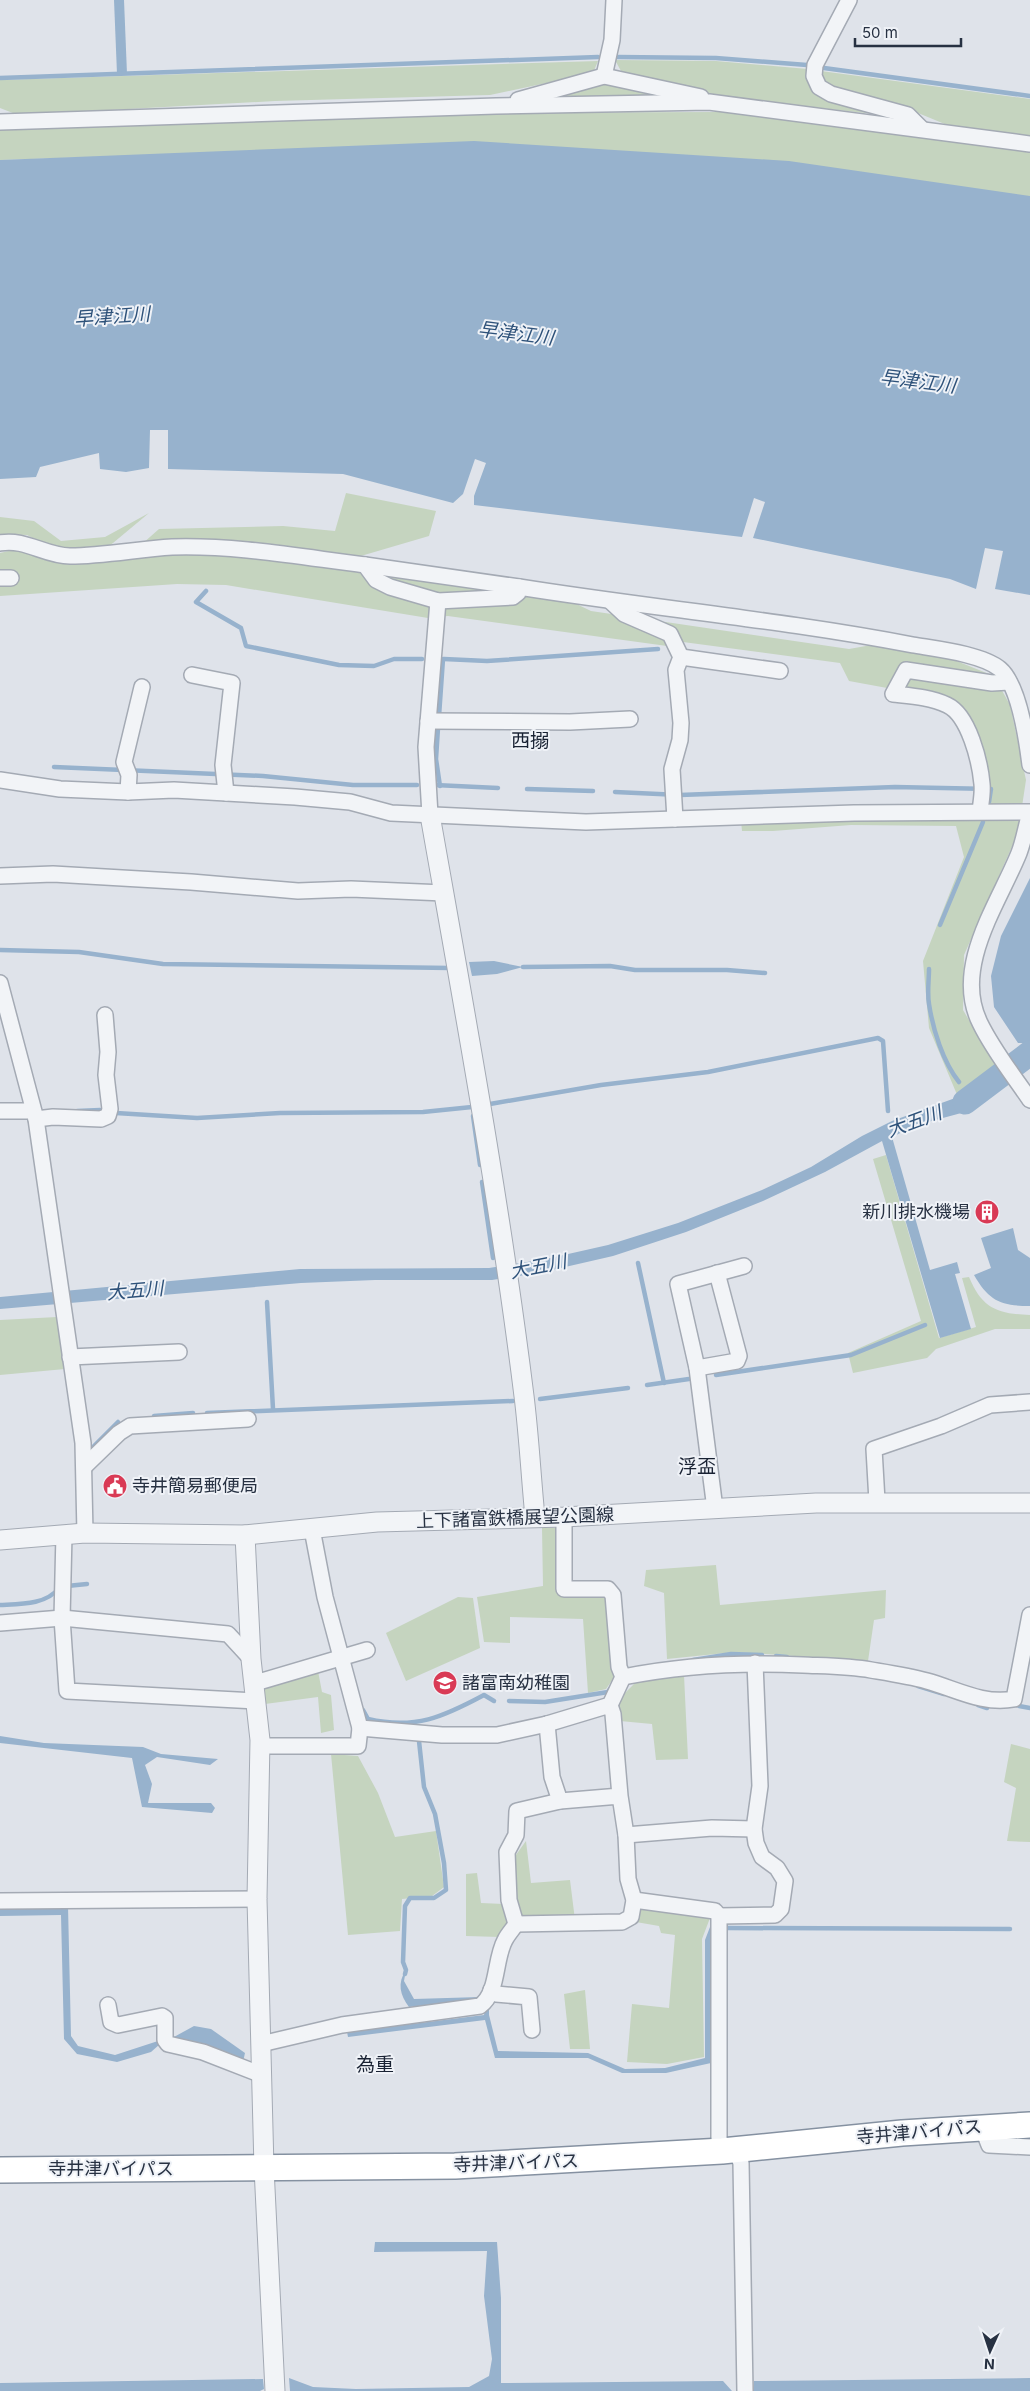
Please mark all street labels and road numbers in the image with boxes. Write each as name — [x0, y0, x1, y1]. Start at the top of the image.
street label: 上下諸富鉄橋展望公園線 — [416, 1504, 614, 1531]
street label: 寺井津バイパス — [855, 2116, 982, 2147]
street label: 寺井津バイパス — [453, 2150, 579, 2175]
street label: 寺井津バイパス — [48, 2158, 174, 2179]

